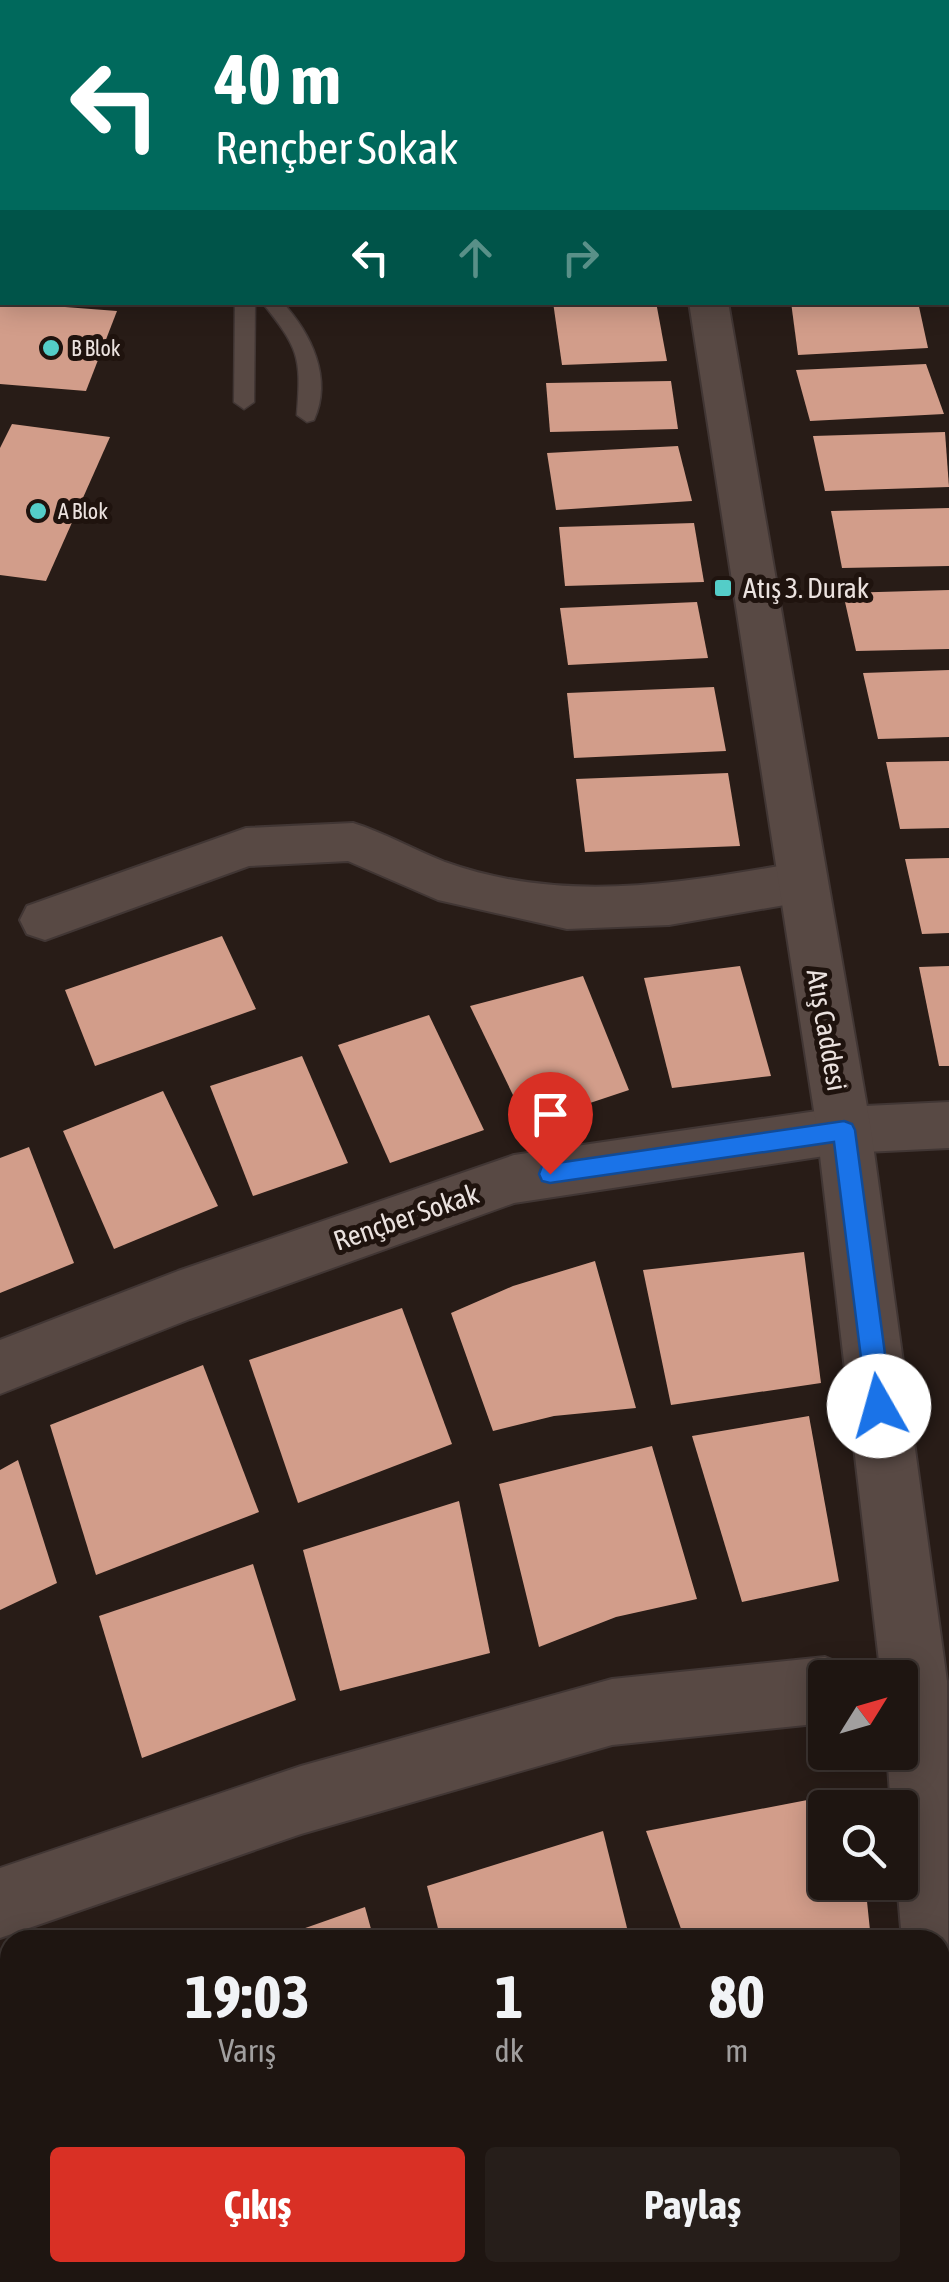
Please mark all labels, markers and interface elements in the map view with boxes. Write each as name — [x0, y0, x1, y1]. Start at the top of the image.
text: 40 m — [215, 39, 341, 119]
icon: left — [50, 40, 180, 170]
text: Rençber Sokak — [215, 122, 458, 174]
icon: left — [343, 230, 398, 285]
icon: ahead — [448, 230, 503, 285]
icon: right — [553, 230, 608, 285]
place label: B Blok — [71, 335, 121, 361]
marker: B Blok — [40, 337, 62, 359]
place label: A Blok — [58, 498, 108, 524]
marker: A Blok — [27, 500, 49, 522]
place label: Atış 3. Durak — [743, 572, 869, 604]
marker: Atış 3. Durak — [712, 577, 734, 599]
street label: Atış Caddesi — [801, 967, 853, 1093]
pin — [508, 1072, 593, 1175]
icon: arrive — [523, 1087, 578, 1142]
street label: Rençber Sokak — [329, 1177, 483, 1257]
position arrow — [827, 1354, 931, 1458]
north arrow — [808, 1660, 918, 1770]
map controls — [808, 1660, 918, 1900]
button: search — [808, 1790, 918, 1900]
text: 19:03 — [185, 1962, 310, 2031]
text: 1 — [495, 1962, 523, 2031]
text: 80 — [709, 1962, 765, 2031]
text: Varış — [218, 2032, 276, 2069]
text: dk — [495, 2032, 524, 2069]
text: m — [725, 2032, 748, 2069]
button: Çıkış — [50, 2147, 465, 2262]
button: Paylaş — [485, 2147, 900, 2262]

